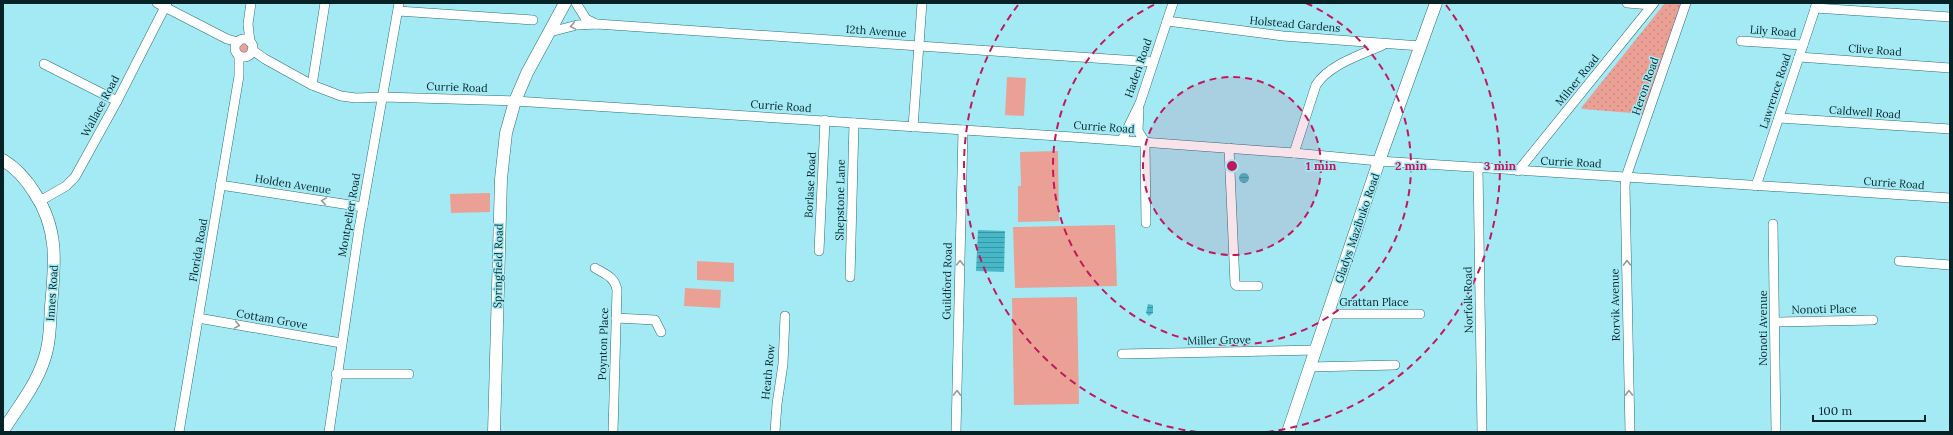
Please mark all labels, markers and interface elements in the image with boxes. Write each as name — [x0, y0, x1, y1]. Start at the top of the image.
street label: Holstead Gardens — [1249, 13, 1341, 35]
one-way arrow — [570, 22, 576, 30]
street label: 12th Avenue — [845, 22, 907, 40]
street label: Lily Road — [1749, 22, 1797, 40]
street label: Haden Road — [1121, 36, 1155, 100]
street label: Clive Road — [1848, 41, 1903, 59]
street label: Milner Road — [1552, 51, 1602, 108]
street label: Lawrence Road — [1756, 51, 1794, 130]
street label: Heron Road — [1629, 55, 1662, 117]
street label: Wallace Road — [78, 72, 122, 139]
street label: Currie Road — [426, 79, 488, 95]
street label: Currie Road — [750, 97, 812, 115]
street label: Caldwell Road — [1829, 103, 1902, 122]
street label: Currie Road — [1073, 118, 1135, 136]
street label: Borlase Road — [801, 151, 819, 218]
street label: Currie Road — [1540, 153, 1602, 171]
text: 1 min — [1306, 158, 1337, 173]
text: 2 min — [1395, 158, 1427, 173]
text: 3 min — [1484, 158, 1517, 173]
street label: Shepstone Lane — [832, 159, 848, 241]
centre of rings — [1225, 159, 1239, 173]
street label: Holden Avenue — [254, 171, 332, 197]
street label: Montpelier Road — [335, 171, 363, 258]
street label: Gladys Mazibuko Road — [1332, 171, 1383, 285]
street label: Currie Road — [1863, 174, 1925, 192]
one-way arrow — [321, 197, 327, 206]
street label: Florida Road — [186, 217, 211, 283]
street label: Springfield Road — [490, 223, 506, 308]
street label: Guildford Road — [939, 242, 955, 320]
one-way arrow — [956, 260, 964, 266]
one-way arrow — [1622, 260, 1631, 266]
street label: Innes Road — [43, 264, 61, 322]
street label: Norfolk Road — [1460, 266, 1476, 334]
street label: Rorvik Avenue — [1607, 268, 1623, 342]
street label: Nonoti Avenue — [1756, 290, 1770, 366]
street label: Grattan Place — [1339, 295, 1409, 309]
street label: Nonoti Place — [1791, 301, 1857, 317]
street label: Cottam Grove — [235, 306, 309, 332]
street label: Poynton Place — [595, 307, 611, 381]
one-way arrow — [234, 320, 240, 329]
street label: Miller Grove — [1187, 332, 1251, 348]
street label: Heath Row — [758, 343, 778, 400]
one-way arrow — [952, 390, 961, 396]
one-way arrow — [1625, 390, 1633, 396]
scale bar — [1813, 397, 1925, 423]
text: 100 m — [1819, 403, 1852, 418]

